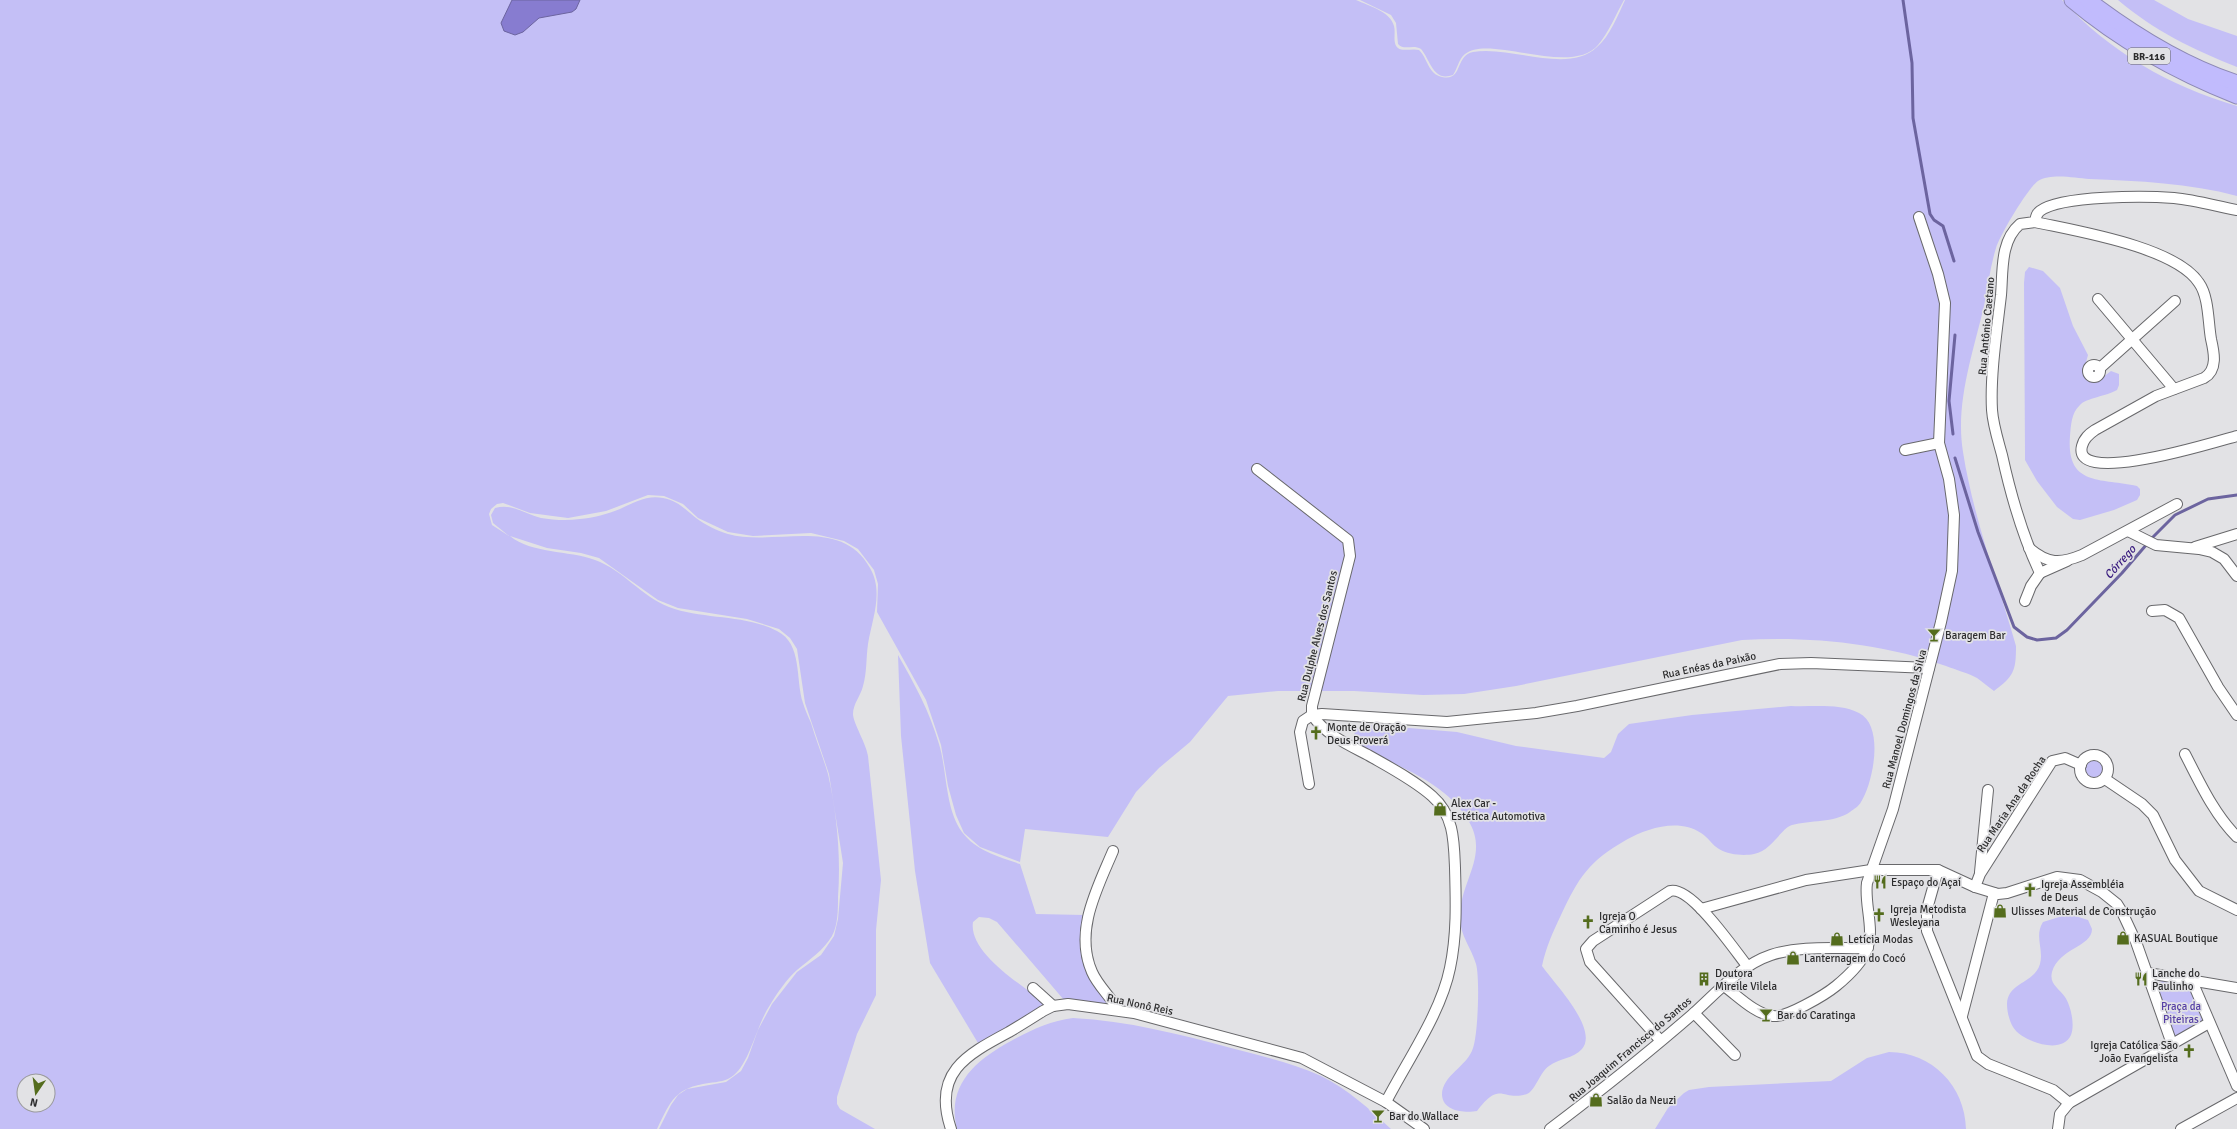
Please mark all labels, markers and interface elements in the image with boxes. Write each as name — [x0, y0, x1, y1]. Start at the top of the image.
road number: BR-116 — [2128, 48, 2170, 64]
street label: Rua Antônio Caetano — [1976, 276, 1997, 376]
water label: Córrego — [2101, 542, 2140, 582]
street label: Rua Dulphe Alves dos Santos — [1295, 569, 1340, 703]
bar icon: Baragem Bar — [1926, 627, 1942, 643]
place label: Baragem Bar — [1945, 629, 2006, 642]
street label: Rua Manoel Domingos da Silva — [1880, 648, 1929, 790]
street label: Rua Enéas da Paixão — [1661, 649, 1757, 682]
place label: Monte de Oração Deus Proverá — [1327, 721, 1406, 747]
church icon: Monte de Oração Deus Proverá — [1308, 725, 1324, 741]
street label: Rua Maria Ana da Rocha — [1974, 753, 2049, 855]
place label: Alex Car - Estética Automotiva — [1451, 797, 1546, 823]
shop icon: Alex Car - Estética Automotiva — [1432, 801, 1448, 817]
restaurant icon: Espaço do Açaí — [1872, 874, 1888, 890]
place label: Espaço do Açaí — [1891, 876, 1961, 889]
place label: Igreja Assembléia de Deus — [2041, 878, 2124, 904]
church icon: Igreja Assembléia de Deus — [2022, 882, 2038, 898]
place label: Igreja Metodista Wesleyana — [1890, 903, 1967, 929]
shop icon: Ulisses Material de Construção — [1992, 903, 2008, 919]
place label: Ulisses Material de Construção — [2011, 905, 2156, 918]
church icon: Igreja Metodista Wesleyana — [1871, 907, 1887, 923]
place label: Igreja O Caminho é Jesus — [1599, 910, 1677, 936]
church icon: Igreja O Caminho é Jesus — [1580, 914, 1596, 930]
shop icon: KASUAL Boutique — [2115, 930, 2131, 946]
shop icon: Letícia Modas — [1829, 931, 1845, 947]
place label: KASUAL Boutique — [2134, 932, 2218, 945]
place label: Letícia Modas — [1848, 933, 1913, 946]
shop icon: Lanternagem do Cocó — [1785, 950, 1801, 966]
place label: Lanternagem do Cocó — [1804, 952, 1906, 965]
place label: Doutora Mireile Vilela — [1715, 967, 1777, 993]
place label: Lanche do Paulinho — [2152, 967, 2200, 993]
building icon: Doutora Mireile Vilela — [1696, 971, 1712, 987]
restaurant icon: Lanche do Paulinho — [2133, 971, 2149, 987]
street label: Rua Nonô Reis — [1106, 991, 1174, 1018]
street label: Rua Joaquim Francisco do Santos — [1566, 994, 1694, 1104]
park label: Praça da Piteiras — [2161, 1000, 2201, 1026]
bar icon: Bar do Caratinga — [1758, 1007, 1774, 1023]
place label: Bar do Caratinga — [1777, 1009, 1856, 1022]
place label: Igreja Católica São João Evangelista — [2090, 1039, 2178, 1065]
church icon: Igreja Católica São João Evangelista — [2181, 1043, 2197, 1059]
north arrow — [16, 1073, 56, 1113]
shop icon: Salão da Neuzi — [1588, 1092, 1604, 1108]
place label: Salão da Neuzi — [1607, 1094, 1676, 1107]
text: N — [29, 1095, 39, 1109]
bar icon: Bar do Wallace — [1370, 1108, 1386, 1124]
place label: Bar do Wallace — [1389, 1110, 1459, 1123]

